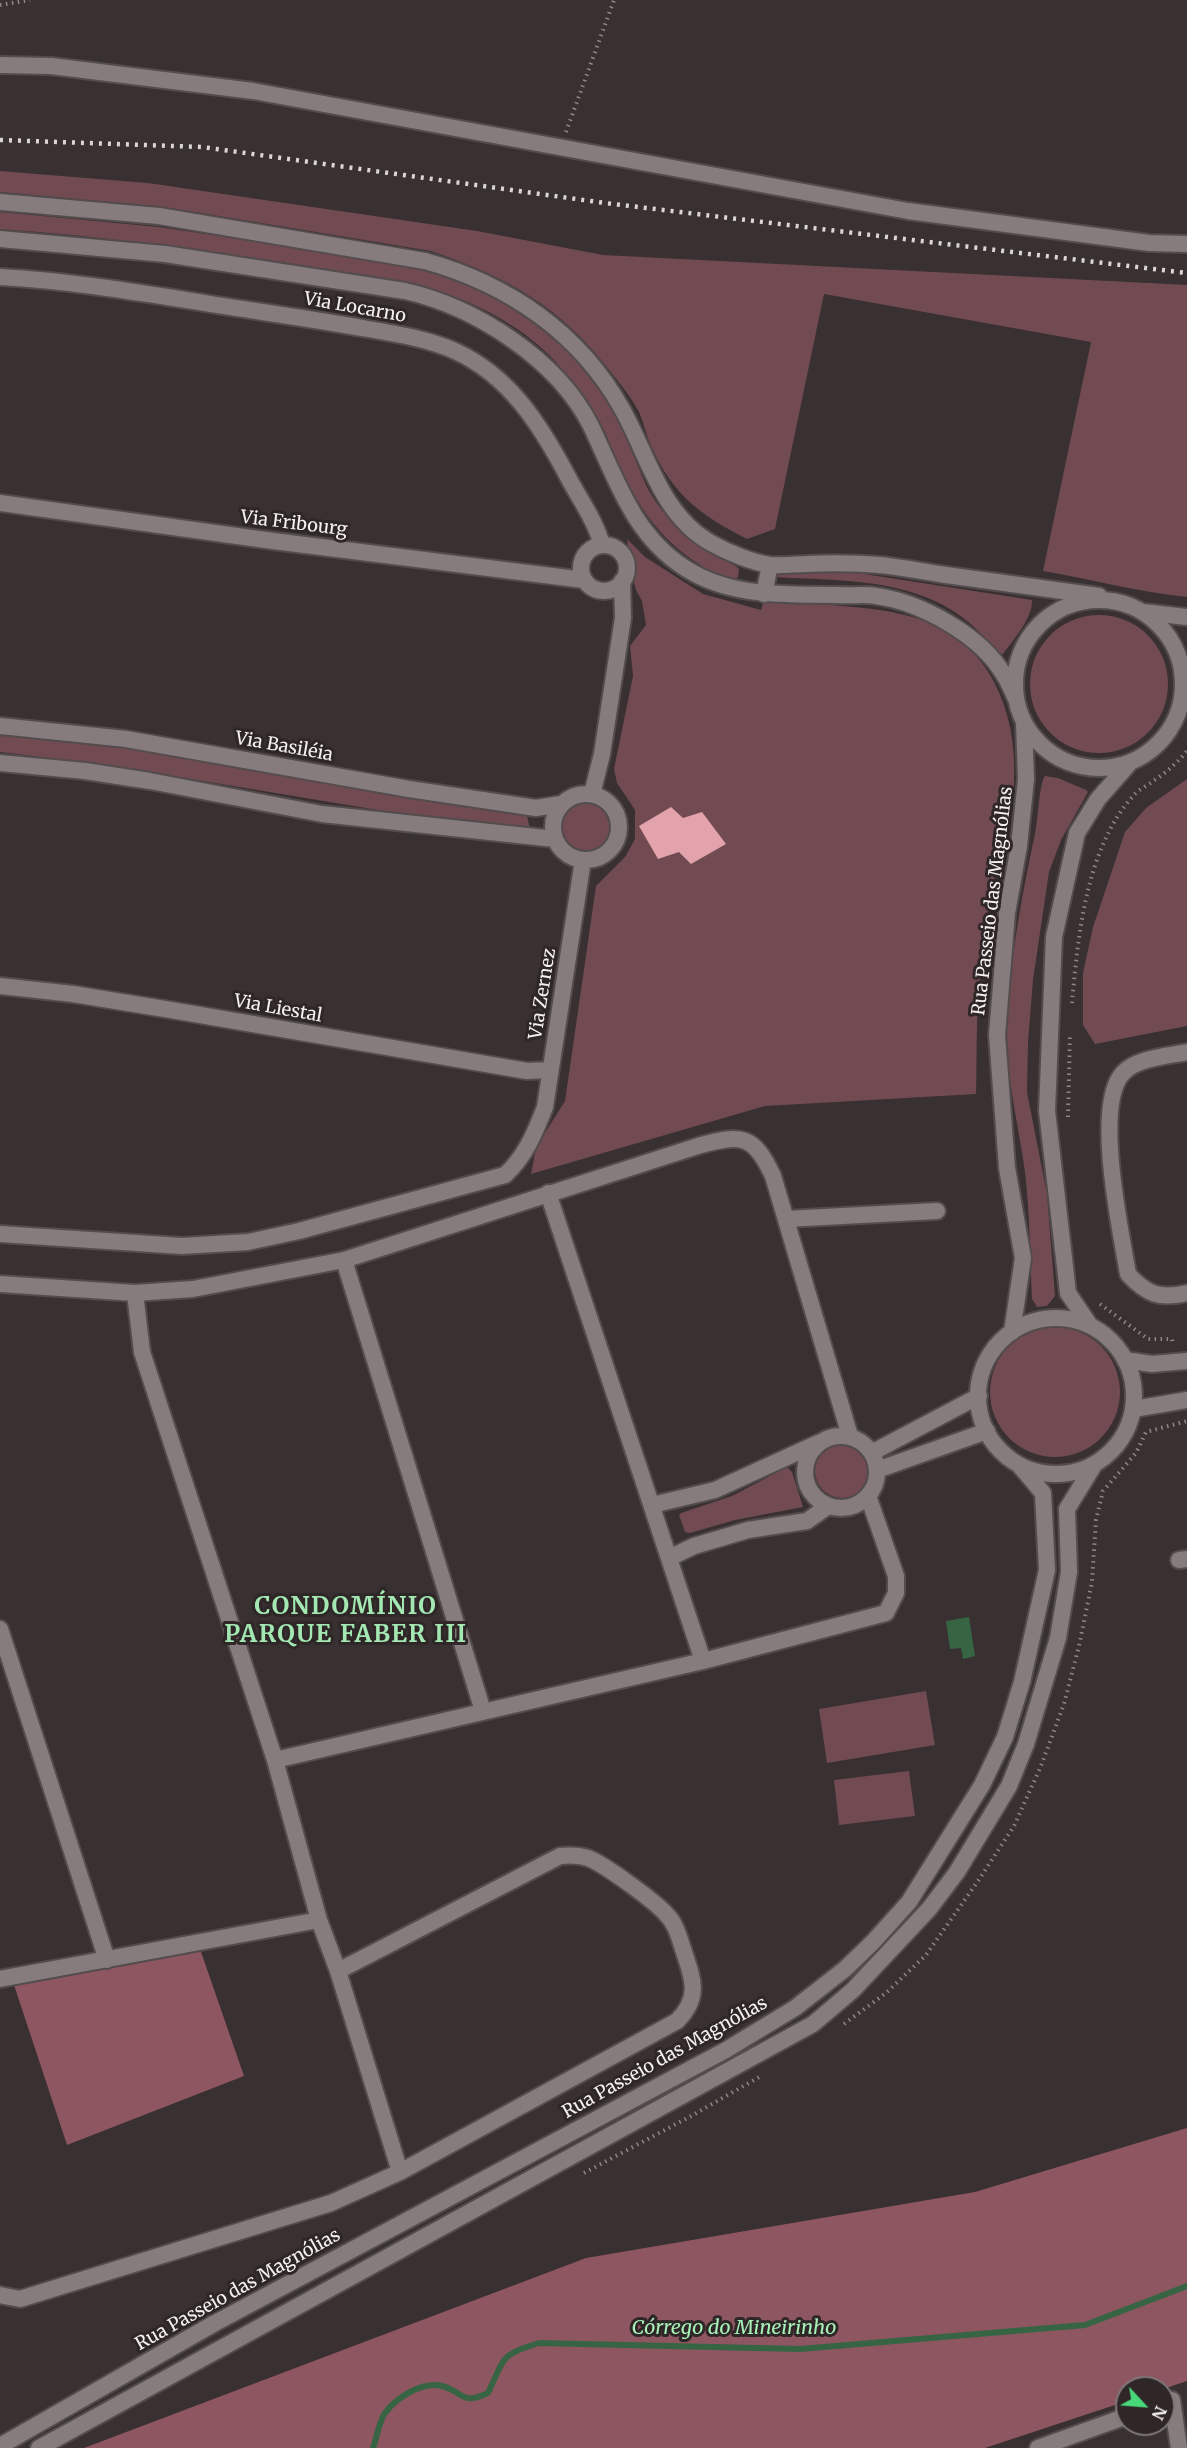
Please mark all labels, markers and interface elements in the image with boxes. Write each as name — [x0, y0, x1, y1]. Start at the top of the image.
street label: Via Locarno — [302, 288, 408, 328]
street label: Via Fribourg — [239, 507, 349, 541]
street label: Via Basiléia — [234, 728, 334, 766]
street label: Rua Passeio das Magnólias — [968, 785, 1018, 1017]
street label: Via Zernez — [525, 947, 561, 1041]
street label: Via Liestal — [232, 991, 324, 1027]
district label: CONDOMÍNIO PARQUE FABER III — [224, 1593, 468, 1649]
street label: Rua Passeio das Magnólias — [559, 1993, 771, 2123]
street label: Rua Passeio das Magnólias — [132, 2225, 344, 2355]
water label: Córrego do Mineirinho — [632, 2316, 836, 2340]
north arrow — [1115, 2376, 1175, 2436]
text: N — [1148, 2403, 1171, 2423]

